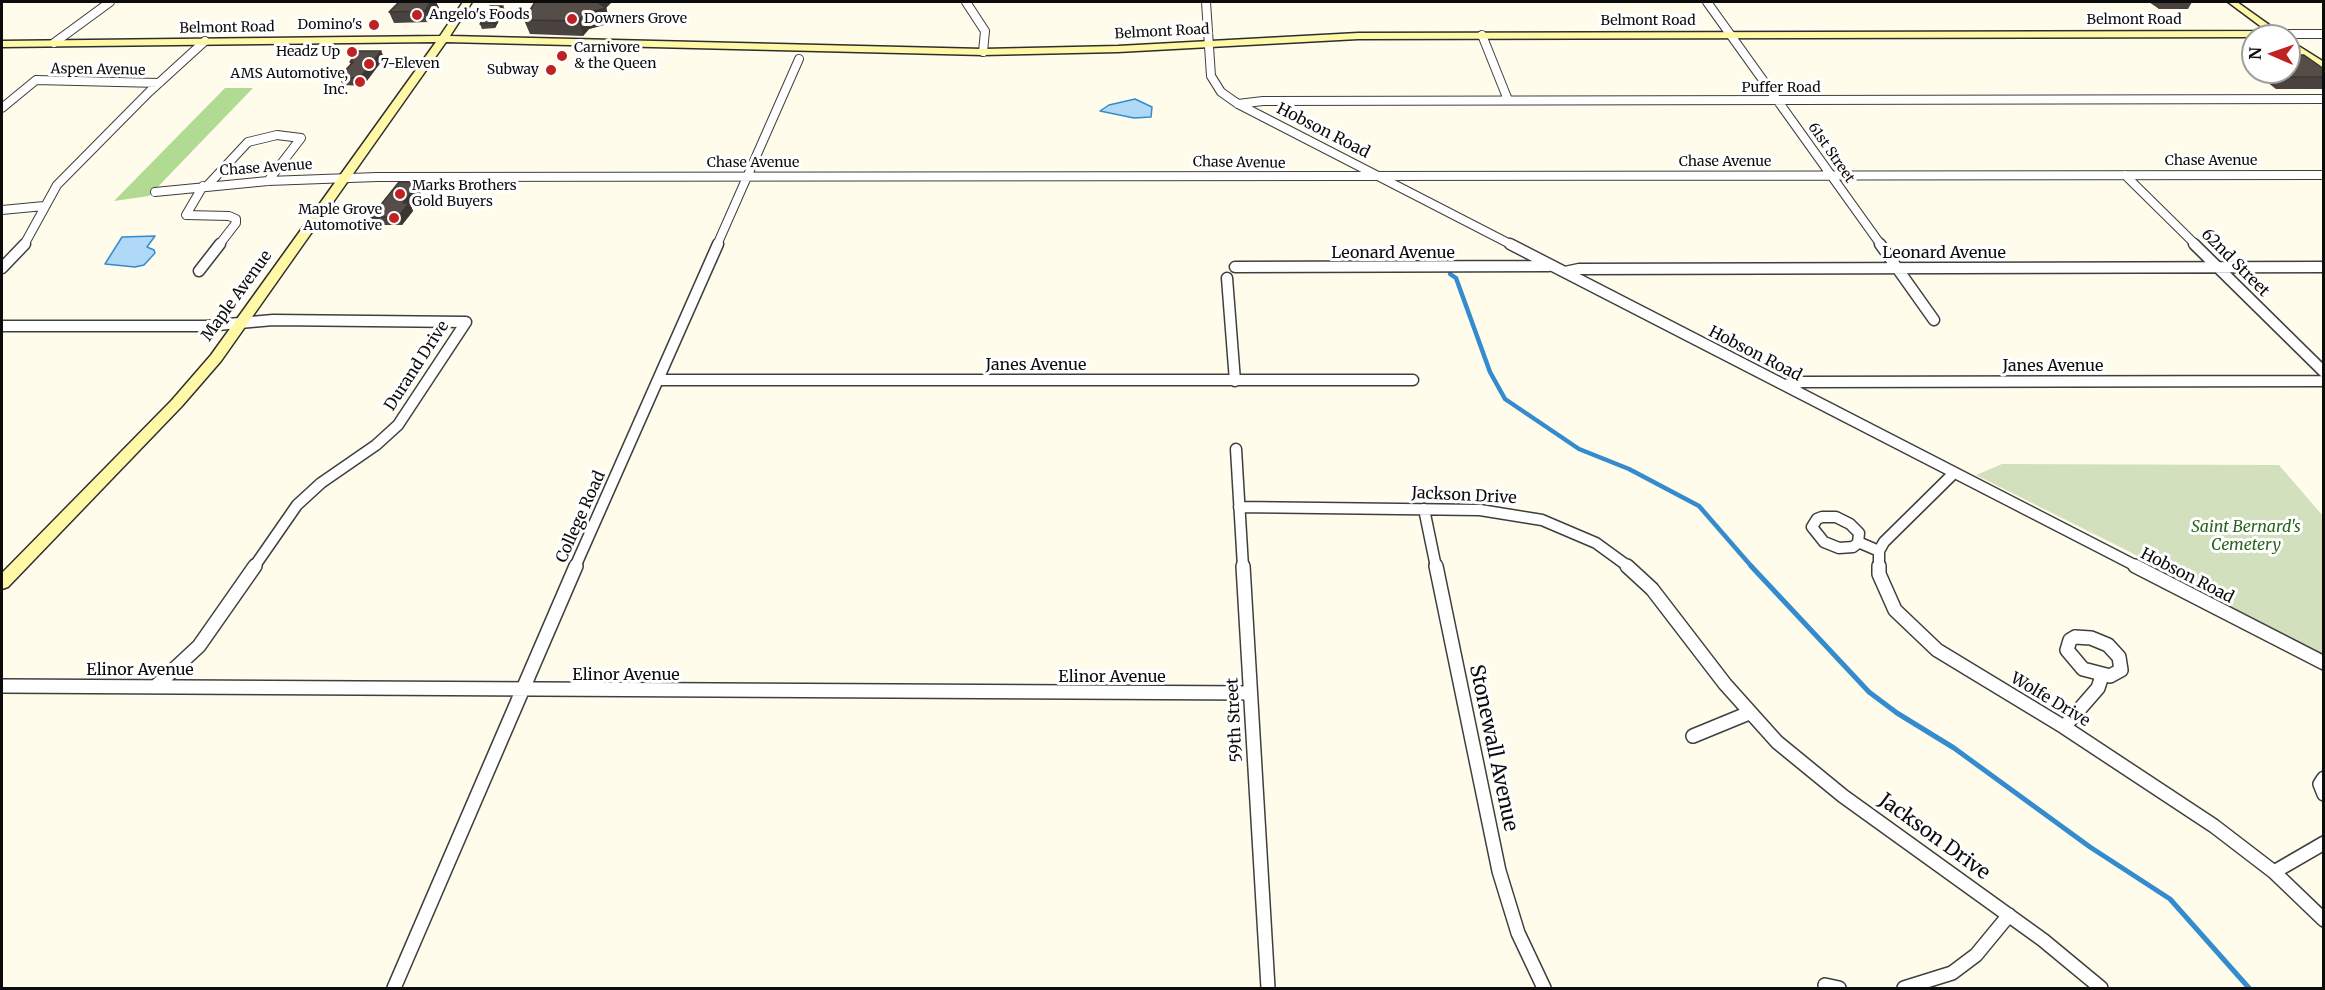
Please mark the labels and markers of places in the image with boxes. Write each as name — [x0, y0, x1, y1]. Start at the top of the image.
place label: Angelo's Foods — [429, 7, 530, 23]
marker: Angelo's Foods — [410, 8, 424, 22]
place label: Downers Grove — [584, 11, 687, 27]
marker: Downers Grove — [565, 12, 579, 26]
place label: Domino's — [298, 17, 362, 33]
marker: Domino's — [367, 18, 381, 32]
place label: Carnivore & the Queen — [574, 40, 656, 72]
place label: Headz Up — [276, 44, 340, 60]
marker: Headz Up — [345, 45, 359, 59]
marker: Carnivore & the Queen — [555, 49, 569, 63]
place label: 7-Eleven — [381, 56, 440, 72]
marker: 7-Eleven — [362, 57, 376, 71]
place label: Subway — [487, 62, 539, 78]
marker: Subway — [544, 63, 558, 77]
place label: AMS Automotive, Inc. — [230, 66, 348, 98]
marker: AMS Automotive, Inc. — [353, 75, 367, 89]
place label: Marks Brothers Gold Buyers — [412, 178, 517, 210]
marker: Marks Brothers Gold Buyers — [393, 187, 407, 201]
place label: Maple Grove Automotive — [298, 202, 382, 234]
marker: Maple Grove Automotive — [387, 211, 401, 225]

